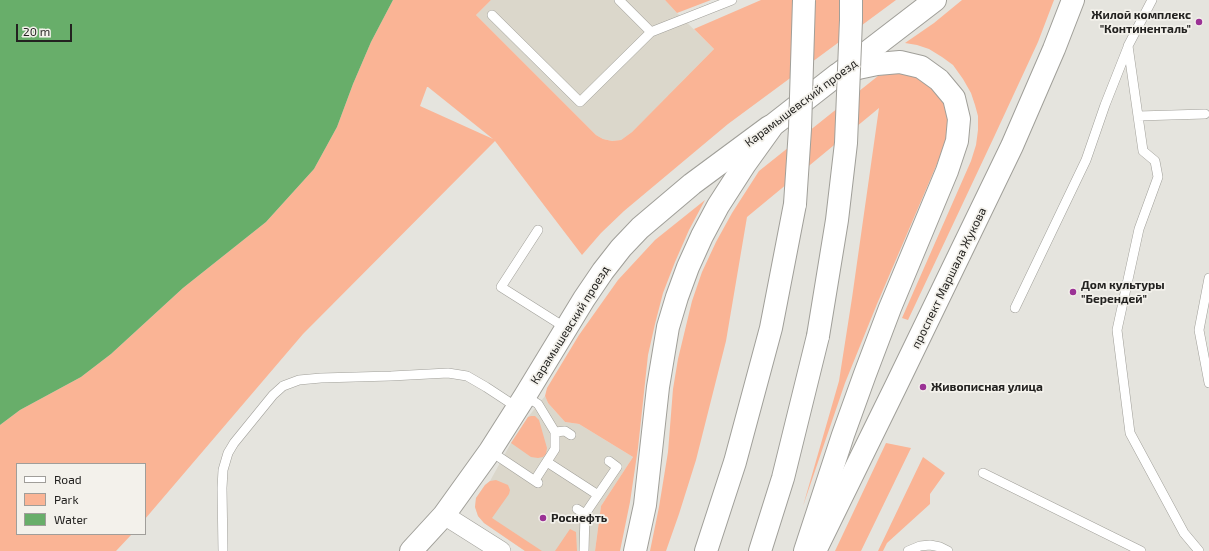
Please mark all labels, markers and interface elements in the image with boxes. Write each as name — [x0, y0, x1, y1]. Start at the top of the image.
place label: Жилой комплекс "Континенталь" — [1091, 8, 1191, 36]
scale bar — [18, 16, 74, 42]
marker: Жилой комплекс "Континенталь" — [1194, 17, 1204, 27]
text: 20 m — [23, 24, 50, 38]
street label: Карамышевский проезд — [742, 56, 860, 150]
street label: проспект Маршала Жукова — [909, 205, 989, 351]
street label: Карамышевский проезд — [528, 263, 612, 387]
place label: Дом культуры "Берендей" — [1081, 278, 1165, 306]
marker: Дом культуры "Берендей" — [1068, 287, 1078, 297]
place label: Живописная улица — [931, 380, 1043, 394]
marker: Живописная улица — [918, 382, 928, 392]
legend — [16, 463, 146, 535]
text: Road — [54, 472, 82, 486]
text: Park — [54, 492, 79, 506]
place label: Роснефть — [551, 511, 607, 525]
text: Water — [54, 512, 88, 526]
marker: Роснефть — [538, 513, 548, 523]

